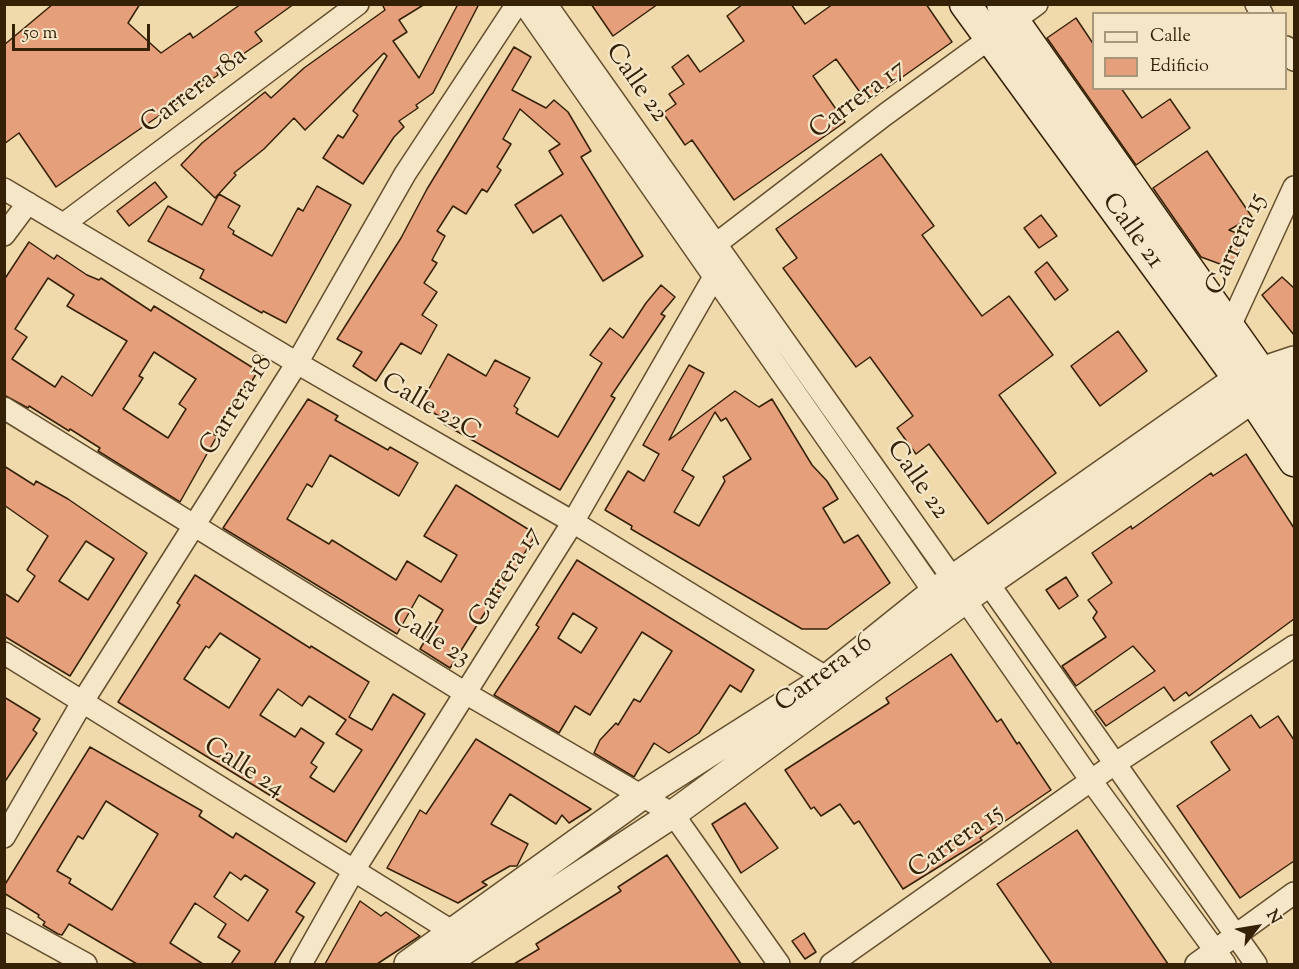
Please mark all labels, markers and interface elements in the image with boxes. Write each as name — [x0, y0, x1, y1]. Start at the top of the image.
scale bar — [15, 12, 153, 50]
legend — [1092, 12, 1287, 90]
text: 50 m — [23, 21, 57, 47]
text: Calle — [1150, 24, 1191, 50]
street label: Calle 22 — [597, 39, 673, 129]
street label: Carrera 18a — [136, 42, 254, 142]
text: Edificio — [1150, 54, 1209, 80]
street label: Carrera 17 — [805, 55, 913, 147]
street label: Calle 21 — [1093, 188, 1169, 276]
street label: Carrera 15 — [1201, 189, 1275, 301]
street label: Carrera 18 — [195, 350, 281, 462]
street label: Calle 22C — [375, 368, 485, 450]
street label: Calle 22 — [878, 436, 954, 526]
street label: Carrera 17 — [464, 522, 550, 634]
street label: Calle 23 — [385, 603, 475, 675]
street label: Carrera 16 — [770, 629, 880, 721]
street label: Calle 24 — [197, 732, 289, 806]
street label: Carrera 15 — [903, 799, 1011, 887]
north arrow — [1227, 897, 1287, 957]
text: N — [1260, 906, 1286, 929]

